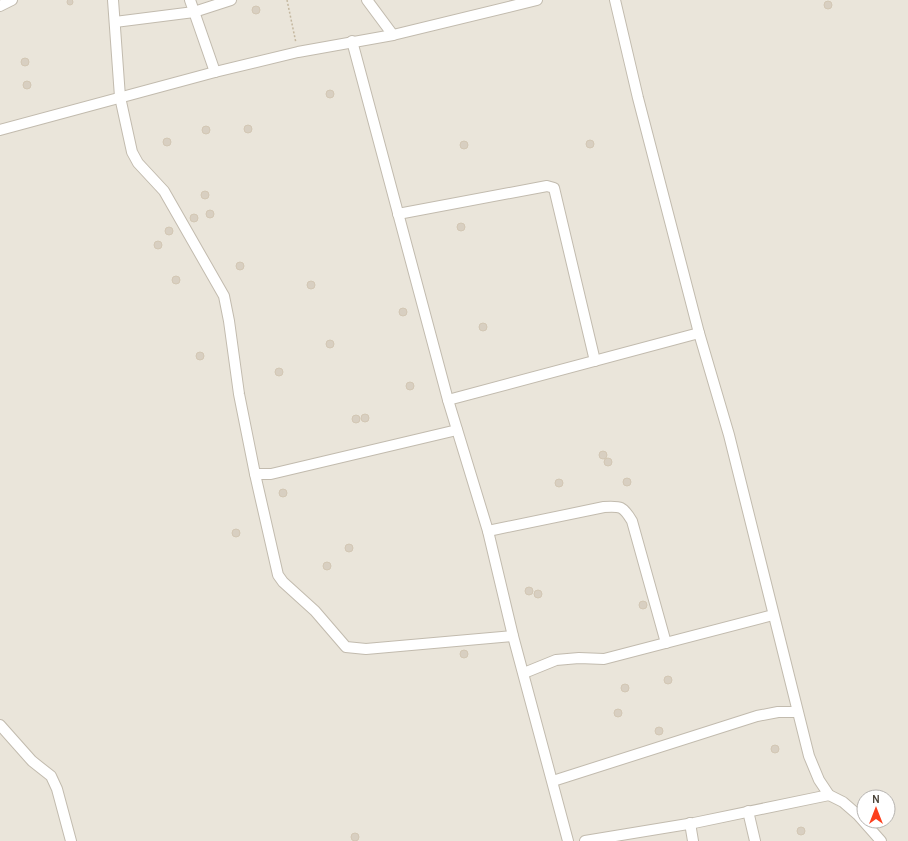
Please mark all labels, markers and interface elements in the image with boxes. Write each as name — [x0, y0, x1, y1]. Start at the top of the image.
north arrow — [856, 789, 896, 829]
text: N — [872, 793, 880, 806]

